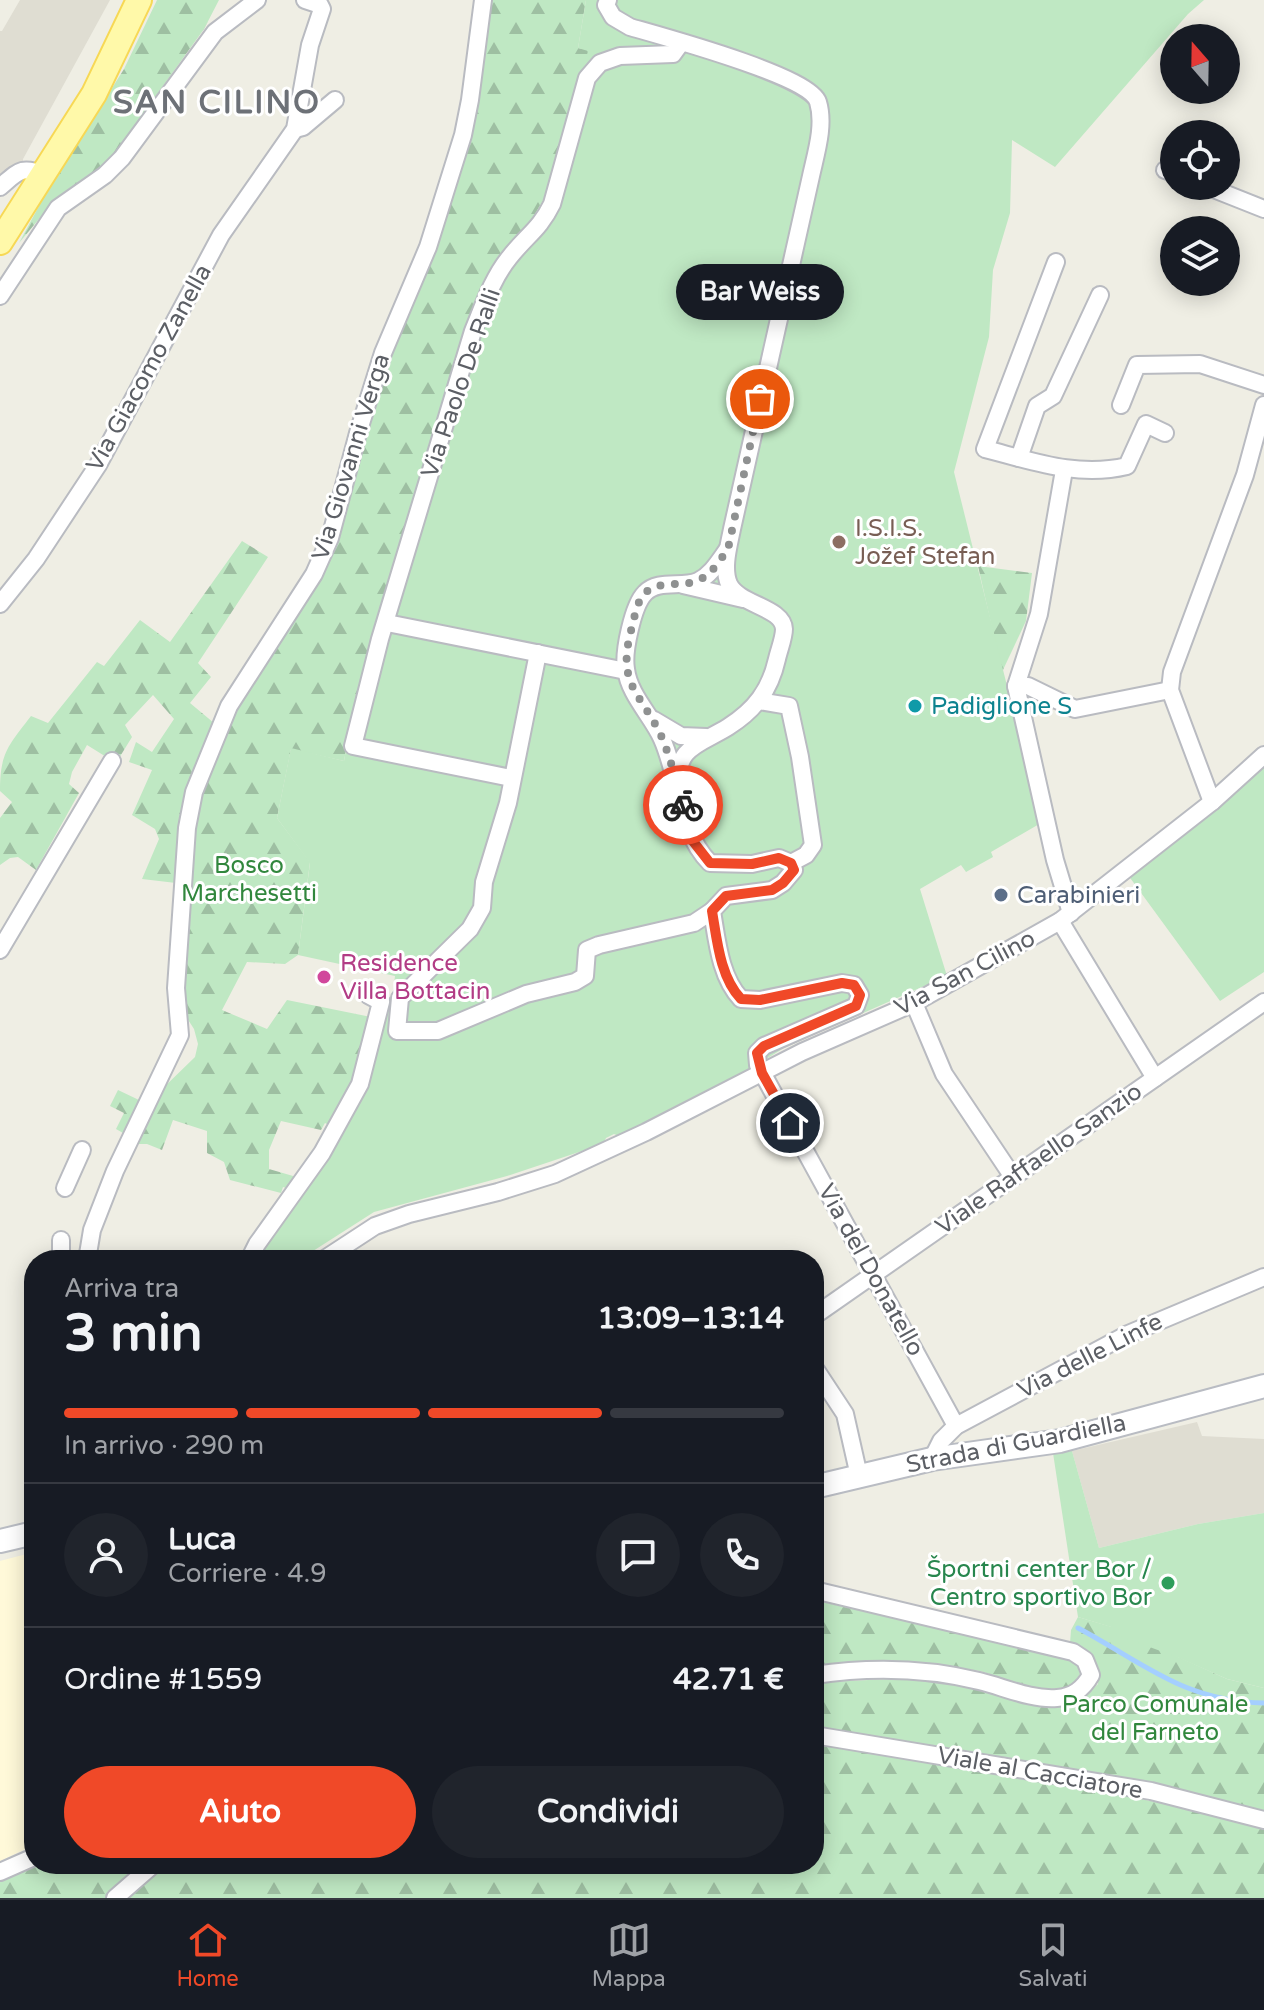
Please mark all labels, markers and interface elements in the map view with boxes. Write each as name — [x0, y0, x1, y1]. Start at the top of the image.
north arrow — [1160, 24, 1240, 104]
map controls — [1160, 24, 1240, 296]
district label: SAN CILINO — [113, 84, 321, 122]
button: locate — [1160, 120, 1240, 200]
button: layers — [1160, 216, 1240, 296]
street label: Via Giacomo Zanella — [80, 259, 218, 477]
callout: Bar Weiss — [676, 263, 844, 319]
text: Bar Weiss — [700, 276, 820, 307]
street label: Via Paolo De Ralli — [415, 284, 507, 482]
street label: Via Giovanni Verga — [306, 350, 396, 564]
pin — [726, 365, 794, 433]
icon: bag — [738, 377, 782, 421]
place label: I.S.I.S. Jožef Stefan — [855, 514, 995, 571]
marker: I.S.I.S. Jožef Stefan — [830, 533, 848, 551]
place label: Padiglione S — [931, 692, 1072, 721]
marker: Padiglione S — [906, 697, 924, 715]
courier — [643, 765, 723, 845]
icon: bike — [661, 783, 705, 827]
park label: Bosco Marchesetti — [181, 851, 317, 908]
place label: Carabinieri — [1017, 881, 1140, 910]
marker: Carabinieri — [992, 886, 1010, 904]
street label: Via San Cilino — [890, 924, 1040, 1022]
place label: Residence Villa Bottacin — [340, 949, 490, 1006]
marker: Residence Villa Bottacin — [315, 968, 333, 986]
street label: Viale Raffaello Sanzio — [930, 1077, 1148, 1241]
pin — [756, 1089, 824, 1157]
icon: home — [768, 1101, 812, 1145]
street label: Via del Donatello — [812, 1179, 930, 1361]
text: Arriva tra — [64, 1273, 179, 1304]
text: 13:09–13:14 — [597, 1300, 784, 1337]
text: 3 min — [64, 1302, 203, 1365]
street label: Via delle Linfe — [1013, 1307, 1167, 1405]
street label: Strada di Guardiella — [903, 1408, 1129, 1480]
text: In arrivo · 290 m — [64, 1430, 264, 1461]
button: person — [64, 1513, 148, 1597]
button: chat — [596, 1513, 680, 1597]
button: phone — [700, 1513, 784, 1597]
text: Luca — [168, 1521, 236, 1558]
place label: Športni center Bor / Centro sportivo Bor — [927, 1555, 1153, 1612]
text: Corriere · 4.9 — [168, 1558, 327, 1589]
marker: Športni center Bor / Centro sportivo Bor — [1159, 1574, 1177, 1592]
text: Ordine #1559 — [64, 1661, 262, 1698]
text: 42.71 € — [673, 1661, 784, 1698]
park label: Parco Comunale del Farneto — [1062, 1690, 1248, 1747]
street label: Viale al Cacciatore — [935, 1741, 1145, 1805]
button: Aiuto — [64, 1766, 416, 1858]
button: Condividi — [432, 1766, 784, 1858]
tab: Home — [177, 1918, 239, 1992]
tab: Mappa — [592, 1918, 666, 1992]
tab: Salvati — [1019, 1918, 1087, 1992]

